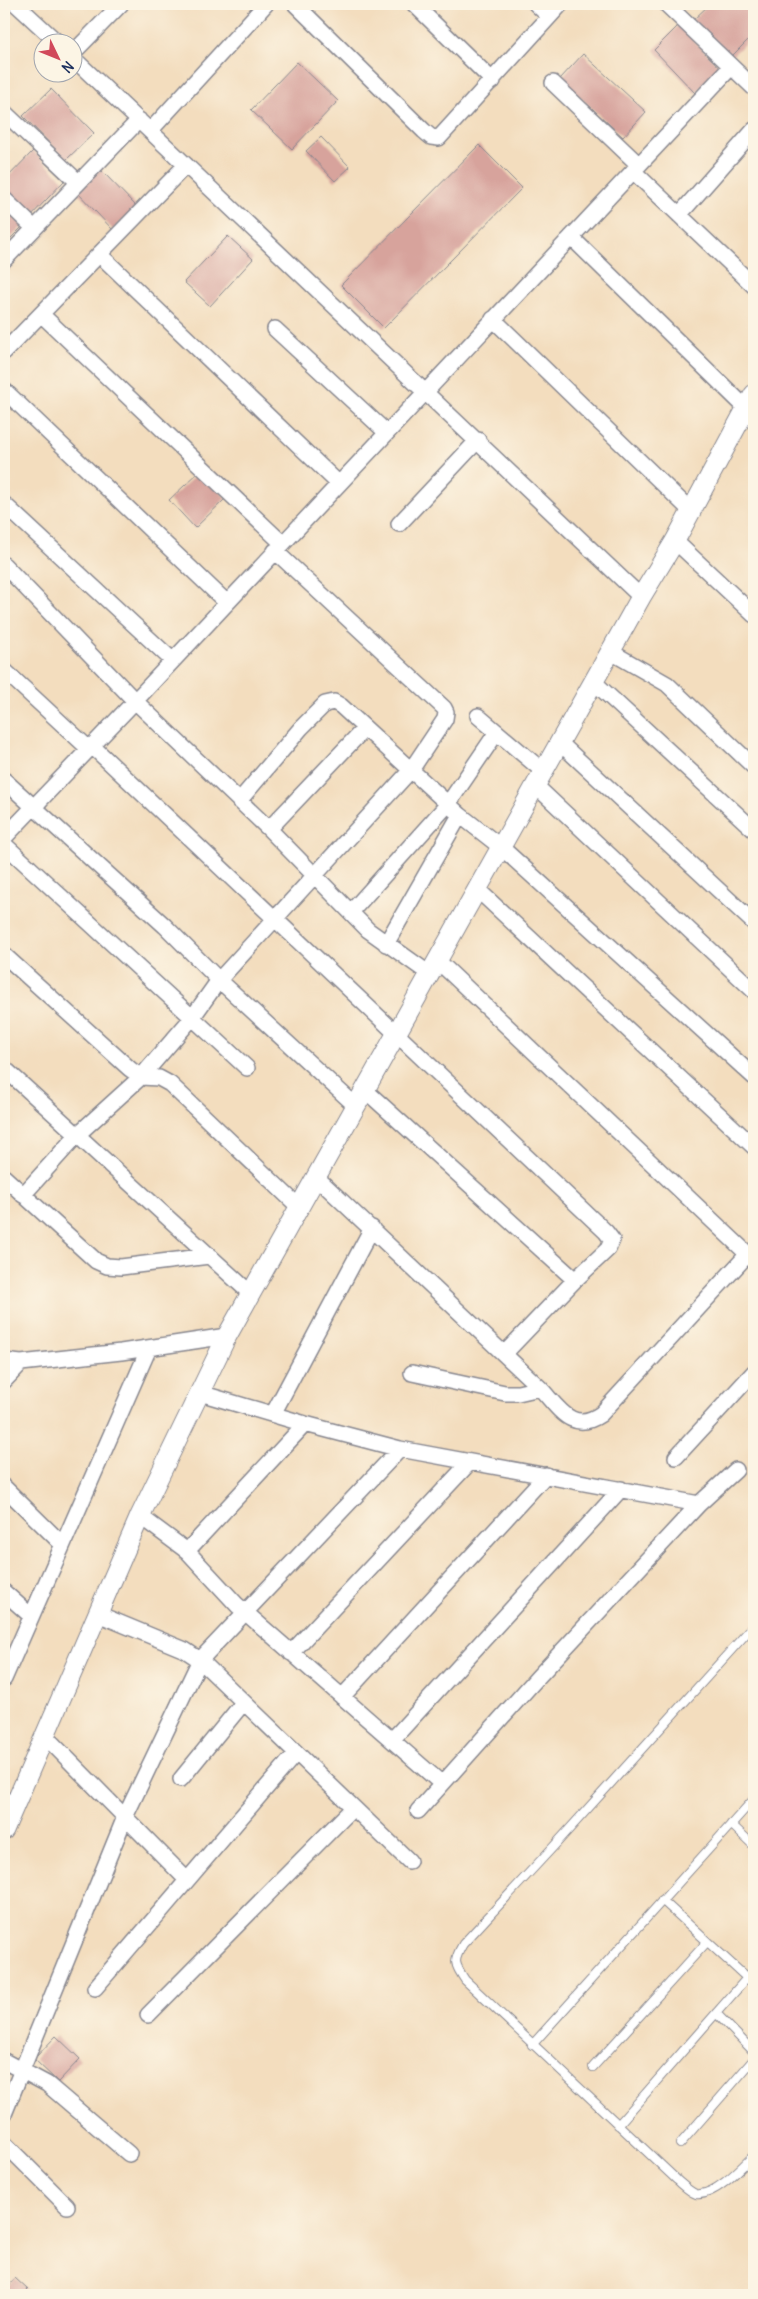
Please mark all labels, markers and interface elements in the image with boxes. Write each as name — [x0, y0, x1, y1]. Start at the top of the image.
north arrow — [32, 32, 82, 82]
text: N — [58, 57, 77, 77]

